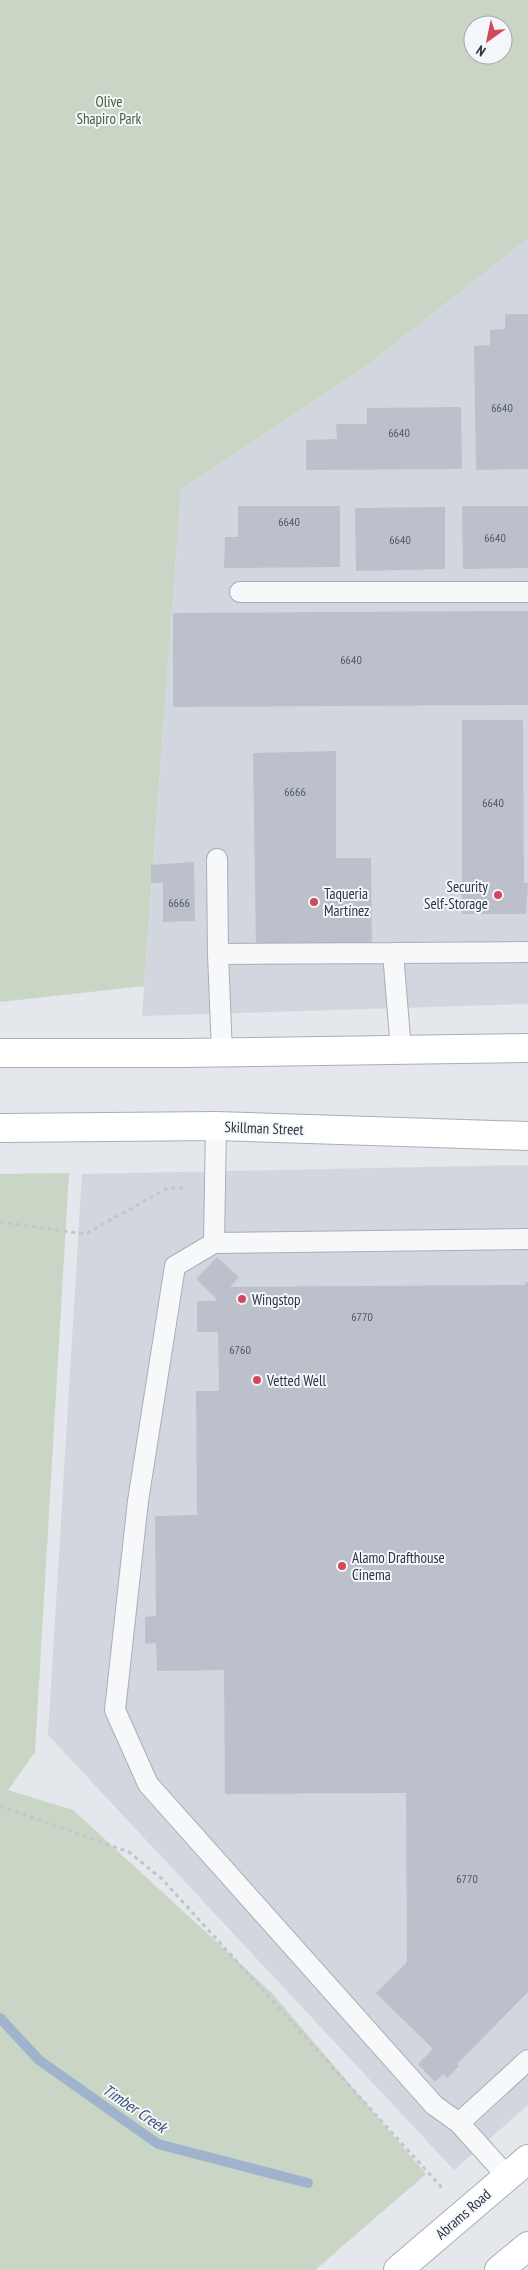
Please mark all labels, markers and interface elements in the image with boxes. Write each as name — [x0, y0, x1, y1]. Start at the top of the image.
north arrow — [463, 15, 513, 65]
text: N — [473, 41, 489, 61]
park label: Olive Shapiro Park — [77, 92, 142, 128]
house number: 6640 — [491, 400, 513, 415]
house number: 6640 — [388, 425, 410, 440]
house number: 6640 — [278, 514, 300, 529]
house number: 6640 — [484, 530, 506, 545]
house number: 6640 — [389, 532, 411, 547]
house number: 6640 — [340, 652, 362, 667]
house number: 6666 — [284, 784, 306, 799]
house number: 6640 — [482, 795, 504, 810]
place label: Security Self-Storage — [424, 877, 488, 913]
place label: Taqueria Martínez — [324, 884, 369, 920]
marker: Security Self-Storage — [492, 889, 504, 901]
house number: 6666 — [168, 895, 190, 910]
marker: Taqueria Martínez — [308, 896, 320, 908]
street label: Skillman Street — [224, 1117, 304, 1139]
place label: Wingstop — [252, 1290, 300, 1309]
marker: Wingstop — [236, 1293, 248, 1305]
house number: 6770 — [351, 1309, 373, 1324]
house number: 6760 — [229, 1342, 251, 1357]
place label: Vetted Well — [266, 1371, 326, 1390]
marker: Vetted Well — [251, 1374, 263, 1386]
place label: Alamo Drafthouse Cinema — [352, 1548, 445, 1584]
marker: Alamo Drafthouse Cinema — [336, 1560, 348, 1572]
house number: 6770 — [456, 1871, 478, 1886]
water label: Timber Creek — [99, 2079, 172, 2138]
street label: Abrams Road — [431, 2185, 495, 2243]

